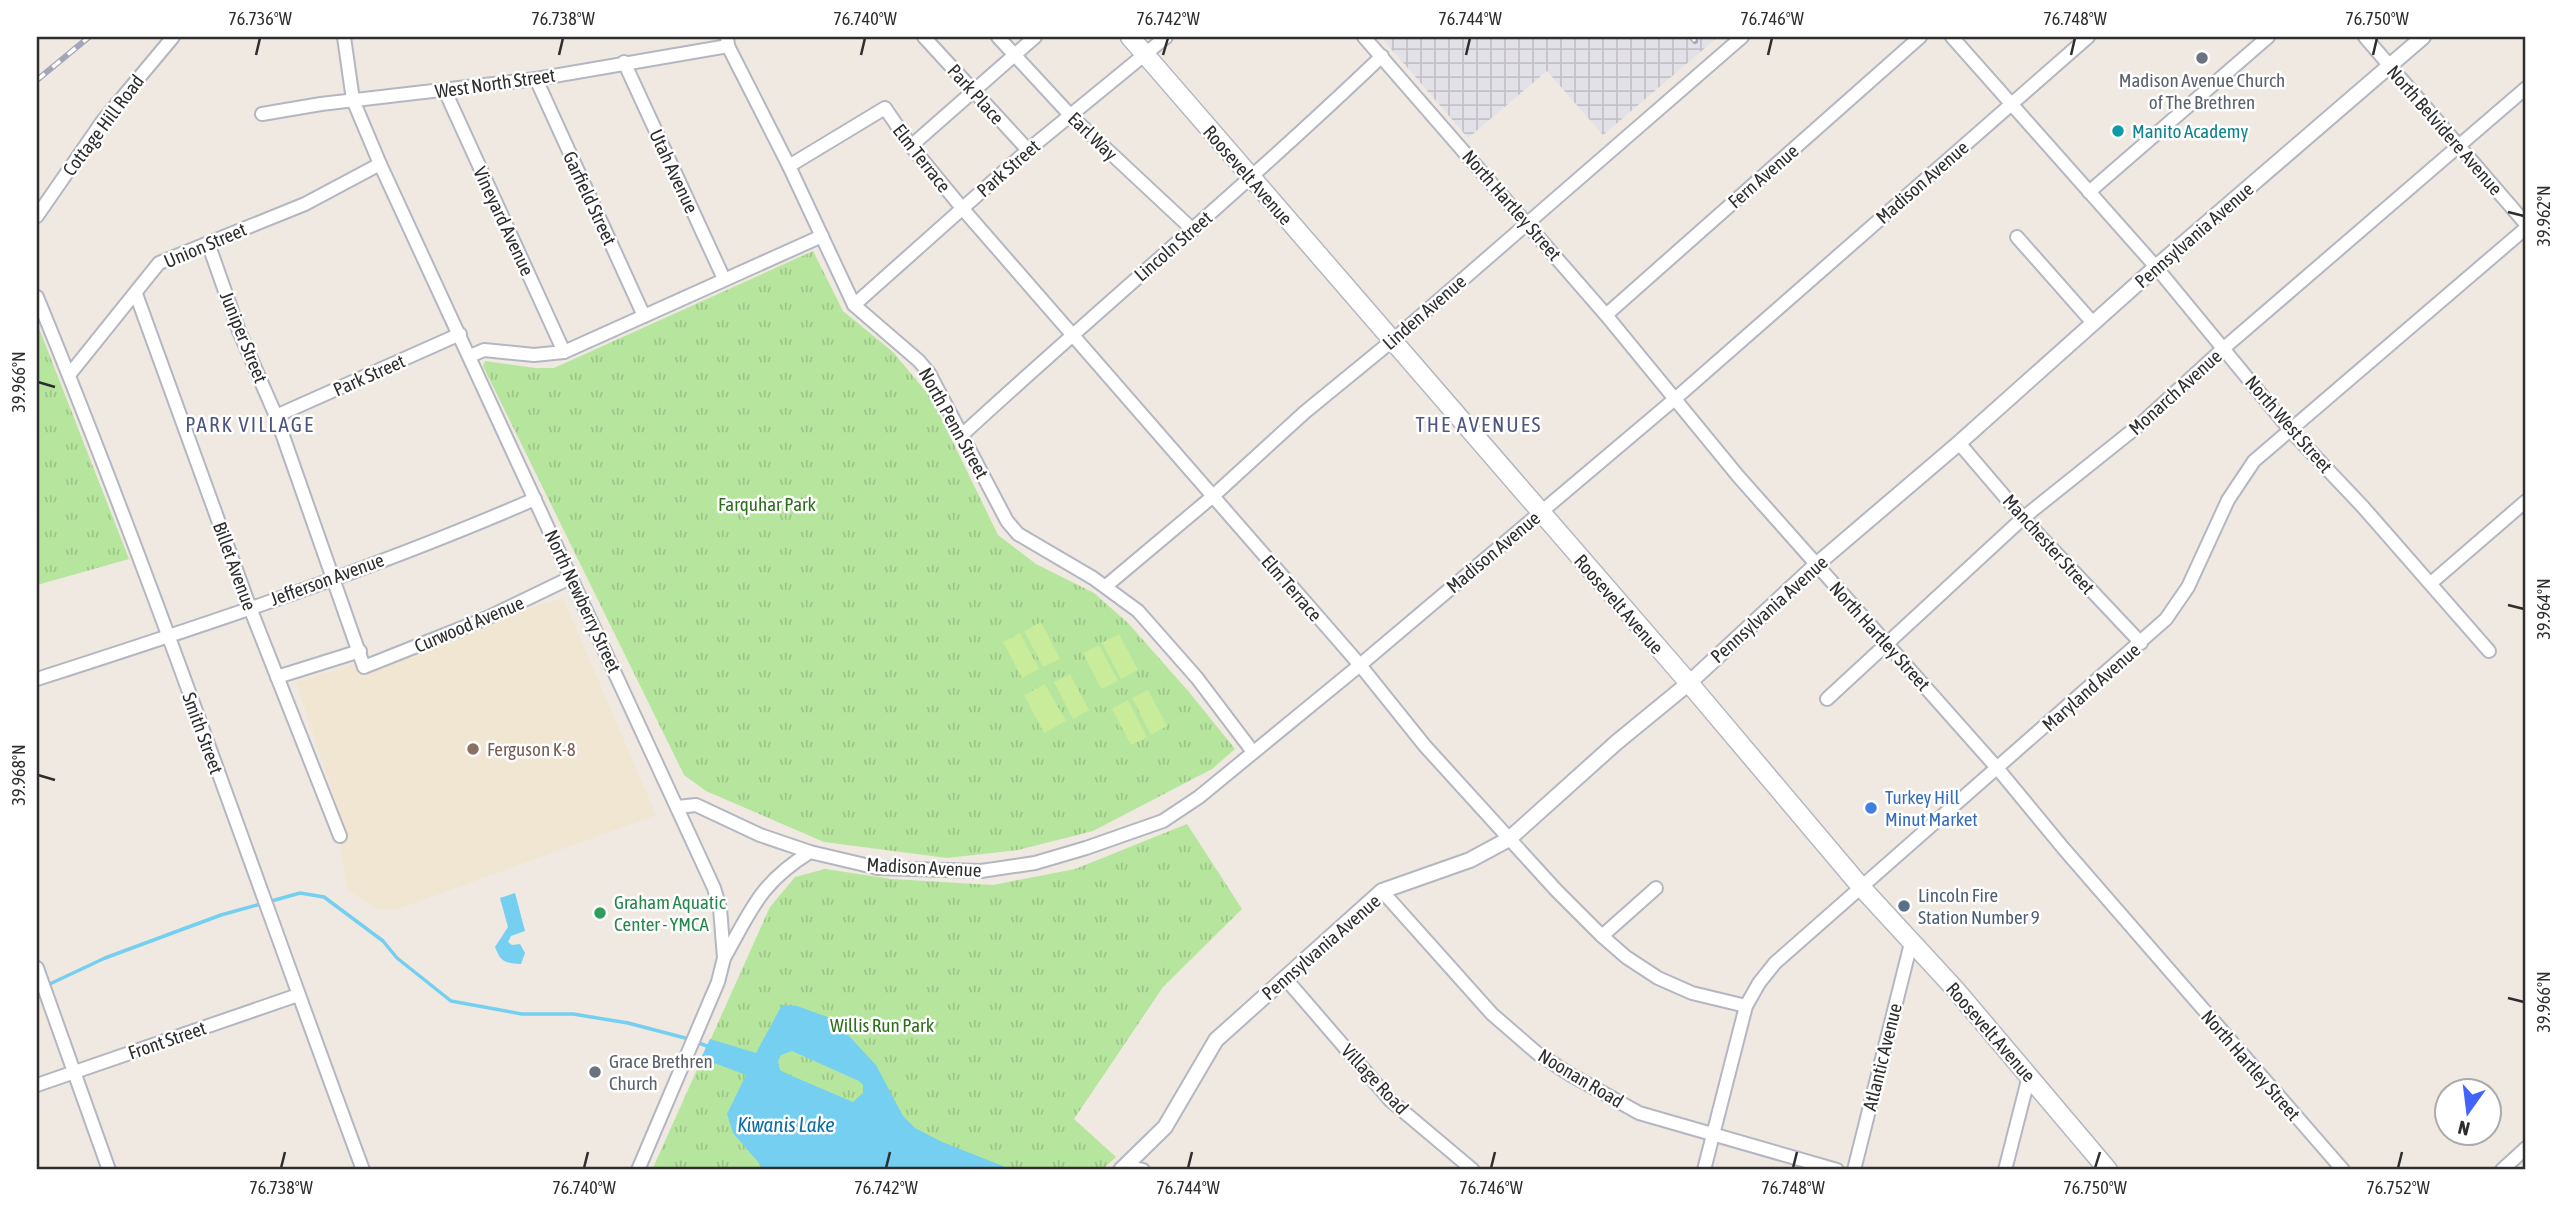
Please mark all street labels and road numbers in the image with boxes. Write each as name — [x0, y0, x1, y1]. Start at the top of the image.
street label: Park Place — [943, 59, 1009, 129]
street label: North Belvidere Avenue — [2383, 61, 2507, 199]
street label: West North Street — [433, 64, 557, 102]
street label: Cottage Hill Road — [58, 70, 148, 180]
street label: Earl Way — [1064, 107, 1122, 165]
street label: Elm Terrace — [889, 119, 955, 197]
street label: Roosevelt Avenue — [1199, 121, 1297, 229]
street label: Utah Avenue — [645, 126, 703, 216]
street label: Park Street — [972, 135, 1044, 201]
street label: Madison Avenue — [1871, 136, 1973, 228]
street label: Fern Avenue — [1723, 140, 1803, 212]
street label: North Hartley Street — [1458, 145, 1566, 265]
street label: Garfield Street — [559, 148, 621, 248]
street label: Vineyard Avenue — [469, 163, 539, 279]
street label: Pennsylvania Avenue — [2130, 178, 2258, 292]
street label: Lincoln Street — [1130, 206, 1216, 286]
street label: Union Street — [161, 218, 249, 272]
street label: Linden Avenue — [1378, 270, 1470, 354]
street label: Juniper Street — [216, 288, 272, 386]
street label: Monarch Avenue — [2124, 345, 2226, 439]
street label: Park Street — [330, 349, 408, 401]
street label: North Penn Street — [914, 364, 994, 482]
street label: North West Street — [2241, 371, 2337, 477]
street label: Manchester Street — [1999, 490, 2099, 598]
street label: Madison Avenue — [1442, 507, 1544, 597]
street label: Billet Avenue — [209, 519, 261, 613]
street label: North Newberry Street — [540, 526, 626, 676]
street label: Jefferson Avenue — [267, 548, 387, 610]
street label: Elm Terrace — [1257, 550, 1327, 626]
street label: Roosevelt Avenue — [1570, 550, 1668, 658]
street label: Pennsylvania Avenue — [1706, 551, 1832, 667]
street label: North Hartley Street — [1825, 577, 1935, 695]
street label: Curwood Avenue — [411, 591, 527, 657]
street label: Maryland Avenue — [2038, 639, 2144, 735]
street label: Smith Street — [178, 689, 228, 777]
street label: Madison Avenue — [866, 853, 982, 881]
street label: Pennsylvania Avenue — [1257, 890, 1385, 1004]
street label: Roosevelt Avenue — [1942, 978, 2040, 1086]
street label: Atlantic Avenue — [1858, 1001, 1906, 1113]
street label: North Hartley Street — [2197, 1005, 2305, 1125]
street label: Front Street — [125, 1016, 209, 1064]
street label: Village Road — [1337, 1039, 1413, 1119]
street label: Noonan Road — [1535, 1044, 1627, 1112]

